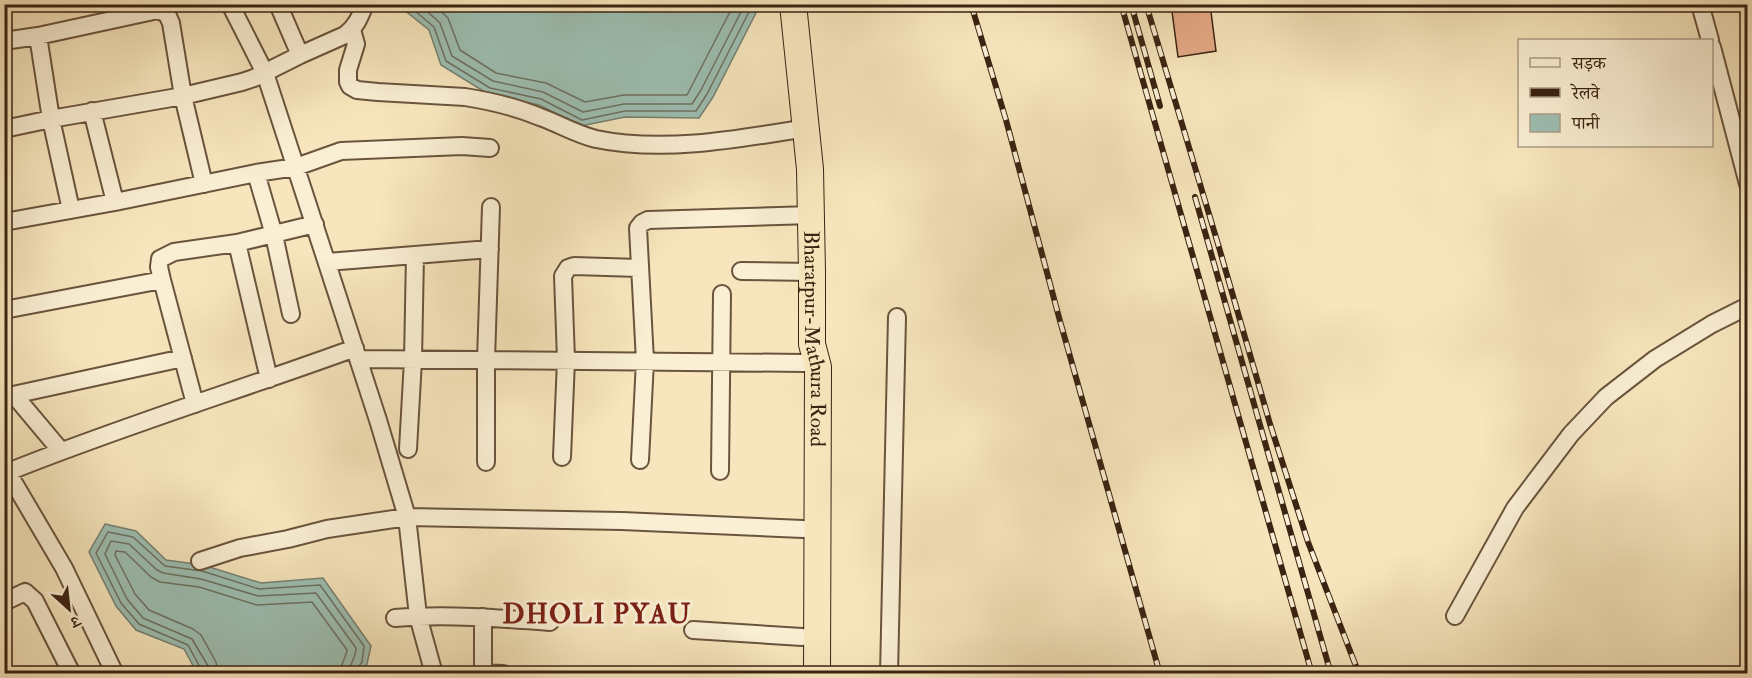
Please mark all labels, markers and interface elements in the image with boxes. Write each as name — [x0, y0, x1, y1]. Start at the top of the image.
legend — [1518, 39, 1713, 147]
text: सड़क — [1571, 52, 1607, 75]
text: रेलवे — [1570, 82, 1601, 105]
text: पानी — [1571, 112, 1601, 135]
street label: Bharatpur-Mathura Road — [797, 230, 832, 448]
north arrow — [39, 579, 99, 639]
district label: DHOLI PYAU — [502, 598, 692, 631]
text: उ — [66, 610, 84, 633]

